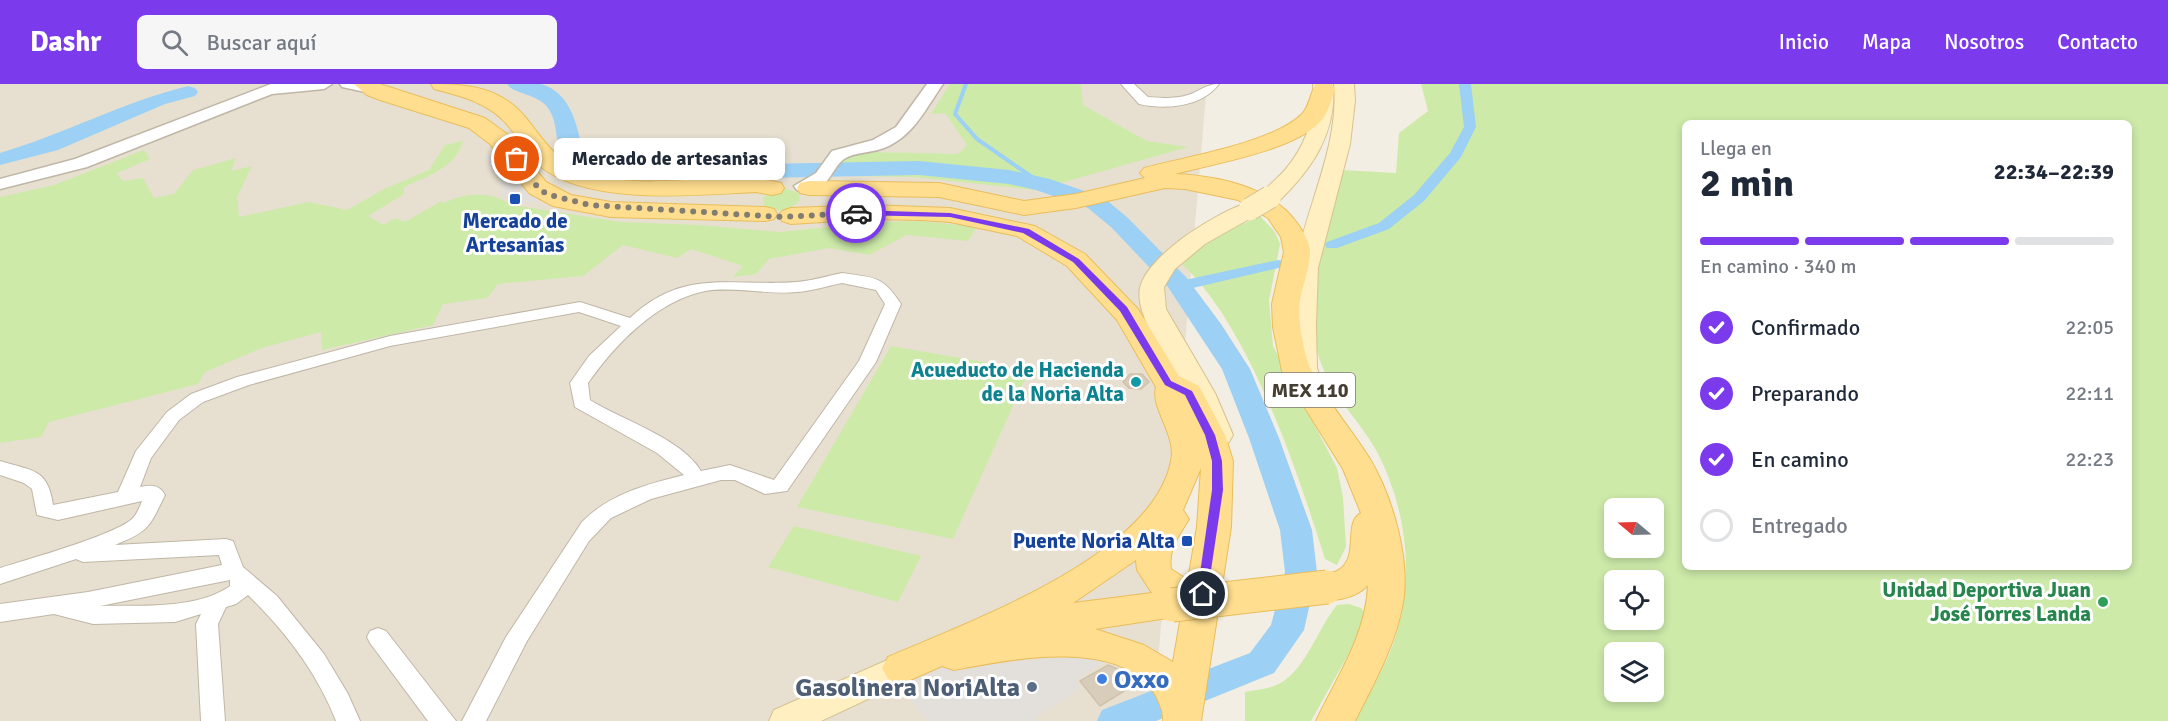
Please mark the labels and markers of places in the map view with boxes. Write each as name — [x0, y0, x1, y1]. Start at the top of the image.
pin — [491, 133, 542, 184]
callout: Mercado de artesanias — [553, 138, 784, 180]
marker: Mercado de Artesanías — [508, 192, 522, 206]
place label: Mercado de Artesanías — [462, 208, 568, 258]
place label: Acueducto de Hacienda de la Noria Alta — [911, 357, 1124, 407]
marker: Acueducto de Hacienda de la Noria Alta — [1129, 375, 1143, 389]
place label: Puente Noria Alta — [1013, 528, 1175, 554]
marker: Puente Noria Alta — [1180, 534, 1194, 548]
pin — [1177, 568, 1228, 619]
place label: Unidad Deportiva Juan José Torres Landa — [1882, 577, 2091, 627]
marker: Unidad Deportiva Juan José Torres Landa — [2096, 595, 2110, 609]
place label: Oxxo — [1114, 664, 1169, 696]
place label: Gasolinera NoriAlta — [795, 672, 1020, 704]
marker: Oxxo — [1095, 672, 1109, 686]
marker: Gasolinera NoriAlta — [1025, 680, 1039, 694]

